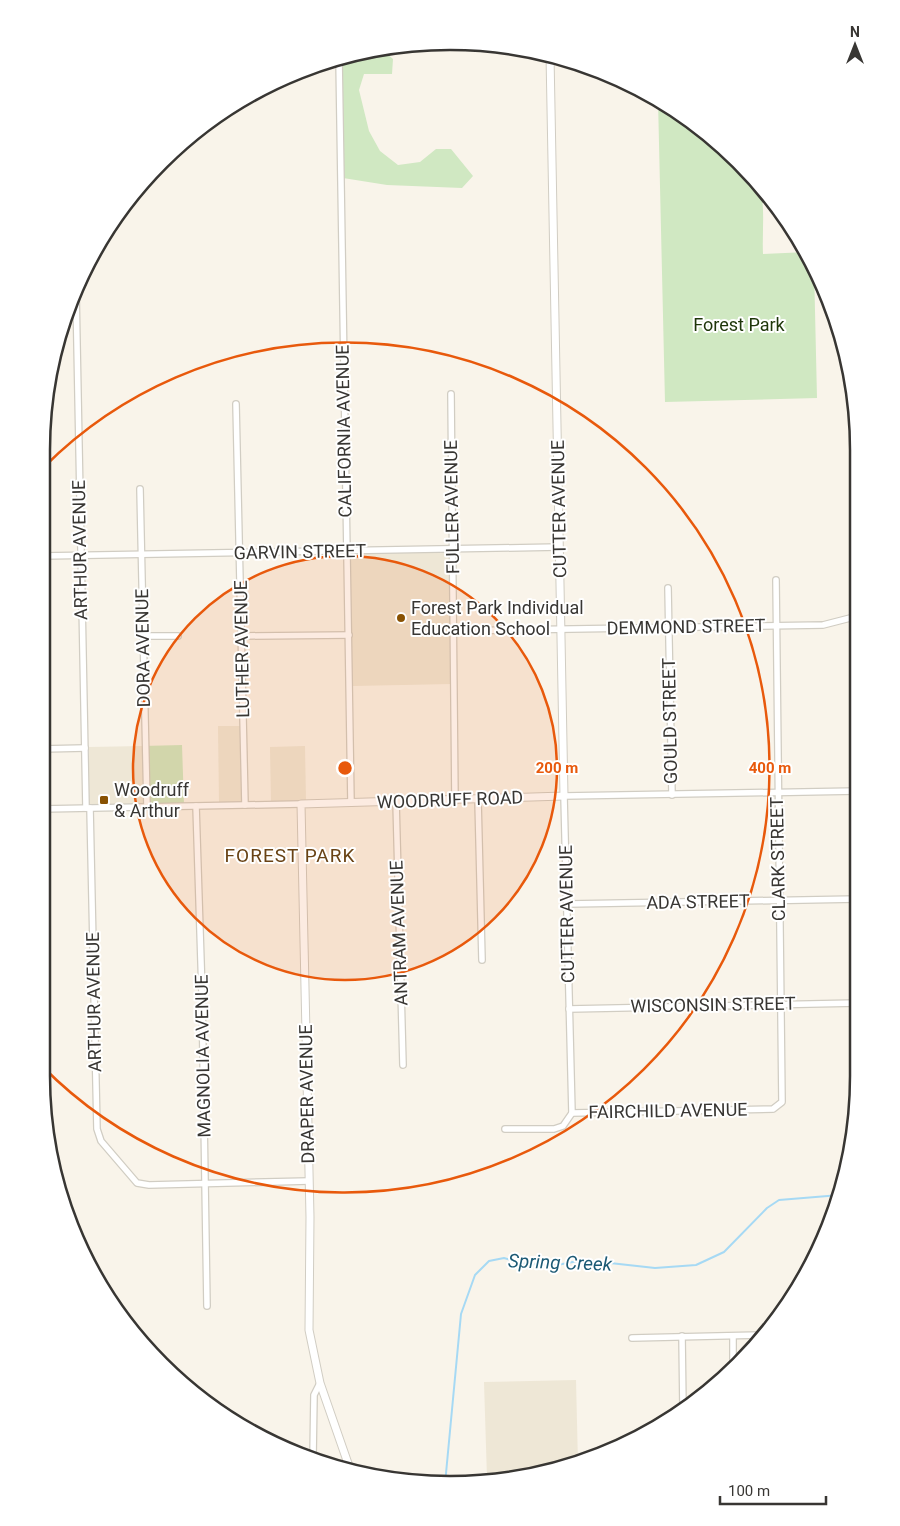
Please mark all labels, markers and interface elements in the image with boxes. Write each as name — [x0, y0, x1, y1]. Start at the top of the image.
north arrow — [830, 20, 880, 70]
text: N — [850, 24, 860, 40]
park label: Forest Park — [693, 314, 786, 335]
street label: CALIFORNIA AVENUE — [331, 344, 356, 518]
street label: FULLER AVENUE — [440, 440, 463, 574]
street label: CUTTER AVENUE — [547, 440, 570, 578]
street label: ARTHUR AVENUE — [68, 480, 91, 620]
street label: GARVIN STREET — [234, 540, 367, 563]
street label: LUTHER AVENUE — [230, 580, 253, 718]
street label: DORA AVENUE — [131, 588, 154, 708]
place label: Forest Park Individual Education School — [411, 597, 584, 639]
marker: Forest Park Individual Education School — [395, 612, 407, 624]
street label: DEMMOND STREET — [606, 615, 766, 638]
street label: GOULD STREET — [658, 657, 681, 784]
centre of rings — [336, 759, 354, 777]
text: 200 m — [536, 759, 578, 777]
text: 400 m — [749, 759, 791, 777]
place label: Woodruff & Arthur — [114, 779, 190, 821]
street label: WOODRUFF ROAD — [376, 786, 524, 813]
marker: Woodruff & Arthur — [98, 794, 110, 806]
street label: CLARK STREET — [766, 797, 789, 921]
district label: FOREST PARK — [225, 844, 355, 867]
street label: CUTTER AVENUE — [555, 845, 578, 983]
street label: ANTRAM AVENUE — [385, 860, 412, 1006]
street label: ADA STREET — [646, 890, 750, 913]
street label: ARTHUR AVENUE — [82, 932, 105, 1072]
street label: MAGNOLIA AVENUE — [191, 974, 214, 1138]
street label: WISCONSIN STREET — [630, 993, 796, 1016]
street label: DRAPER AVENUE — [295, 1024, 318, 1164]
street label: FAIRCHILD AVENUE — [588, 1099, 748, 1122]
water label: Spring Creek — [508, 1249, 613, 1276]
scale bar — [720, 1474, 826, 1506]
text: 100 m — [728, 1482, 770, 1500]

